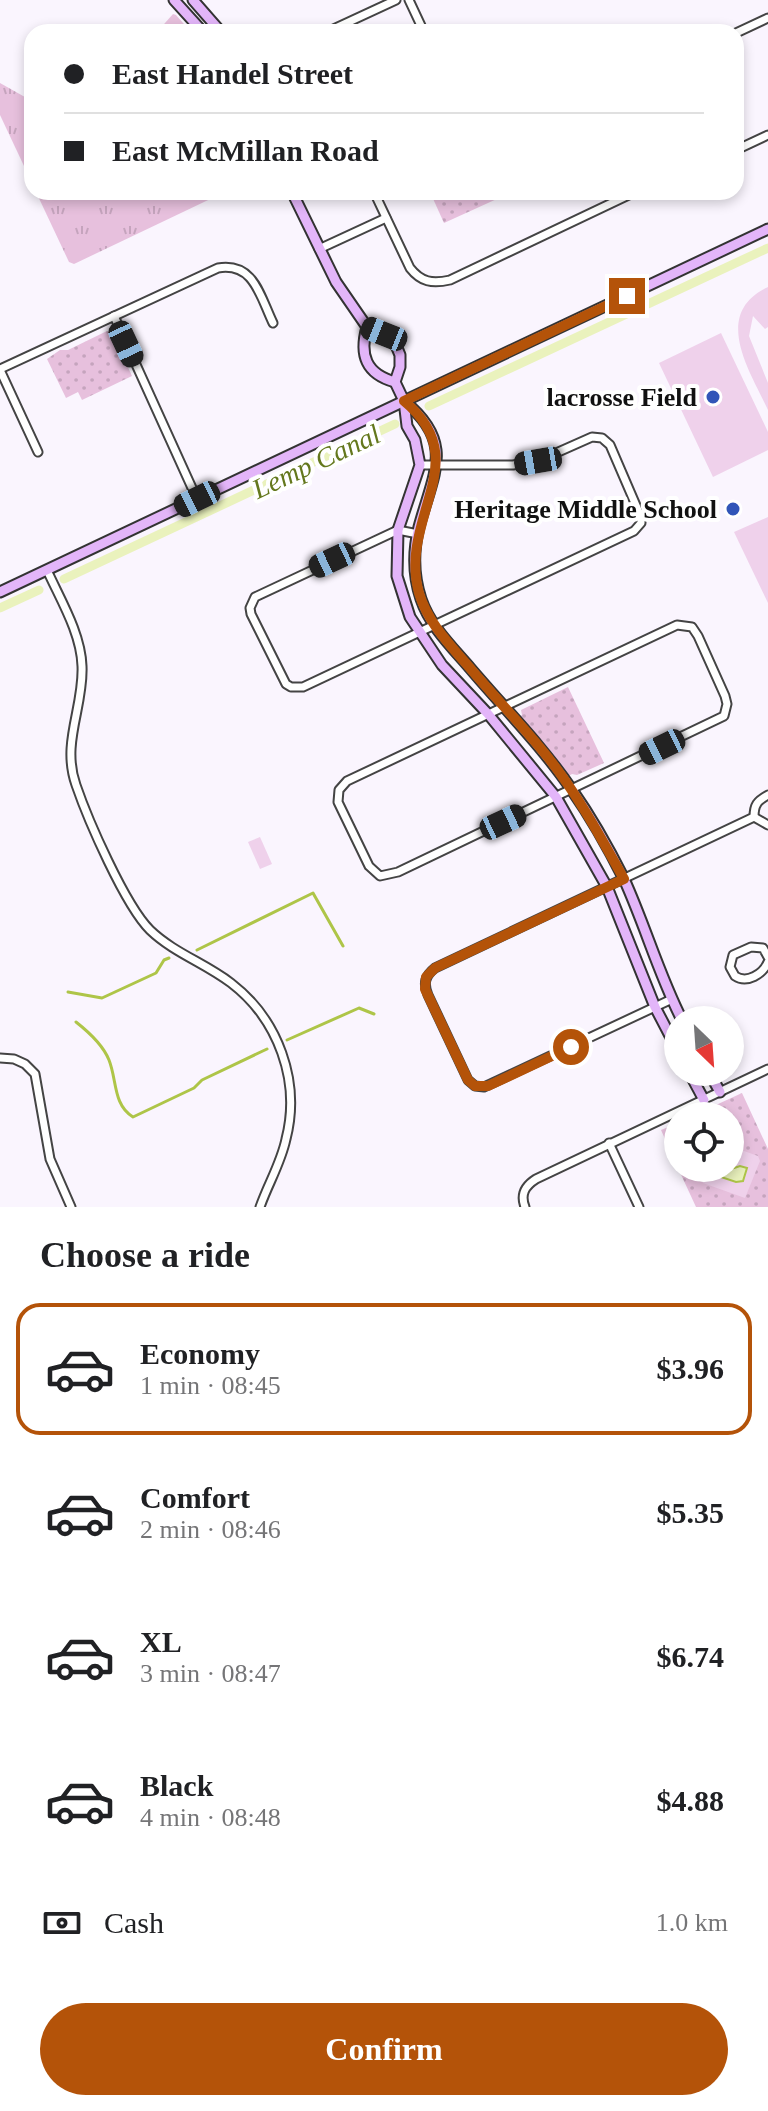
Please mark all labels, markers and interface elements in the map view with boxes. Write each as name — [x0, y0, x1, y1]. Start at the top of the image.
text: East Handel Street — [112, 57, 353, 90]
text: East McMillan Road — [112, 134, 379, 167]
route end — [609, 278, 645, 314]
car — [357, 314, 411, 354]
car — [105, 317, 147, 371]
place label: lacrosse Field — [547, 383, 698, 412]
marker: lacrosse Field — [704, 388, 722, 406]
water label: Lemp Canal — [246, 418, 385, 505]
car — [512, 445, 564, 477]
car — [170, 478, 224, 520]
place label: Heritage Middle School — [454, 495, 717, 524]
marker: Heritage Middle School — [724, 500, 742, 518]
car — [305, 539, 359, 581]
car — [635, 726, 689, 768]
car — [476, 801, 530, 843]
north arrow — [664, 1006, 744, 1086]
map controls — [664, 1006, 744, 1182]
route start — [553, 1029, 589, 1065]
button: locate — [664, 1102, 744, 1182]
text: Choose a ride — [40, 1235, 250, 1275]
icon: car — [44, 1333, 116, 1405]
text: Economy — [140, 1337, 260, 1370]
text: $3.96 — [657, 1352, 724, 1385]
text: 1 min · 08:45 — [140, 1371, 281, 1400]
icon: car — [44, 1477, 116, 1549]
text: Comfort — [140, 1481, 250, 1514]
text: $5.35 — [657, 1496, 724, 1529]
text: 2 min · 08:46 — [140, 1515, 281, 1544]
icon: car — [44, 1621, 116, 1693]
text: XL — [140, 1625, 182, 1658]
text: $6.74 — [657, 1640, 724, 1673]
text: 3 min · 08:47 — [140, 1659, 281, 1688]
icon: car — [44, 1765, 116, 1837]
text: Black — [140, 1769, 213, 1802]
text: $4.88 — [657, 1784, 724, 1817]
text: 4 min · 08:48 — [140, 1803, 281, 1832]
icon: cash — [40, 1901, 84, 1945]
text: Cash — [104, 1906, 164, 1939]
text: 1.0 km — [656, 1908, 728, 1937]
button: Confirm — [40, 2003, 728, 2095]

